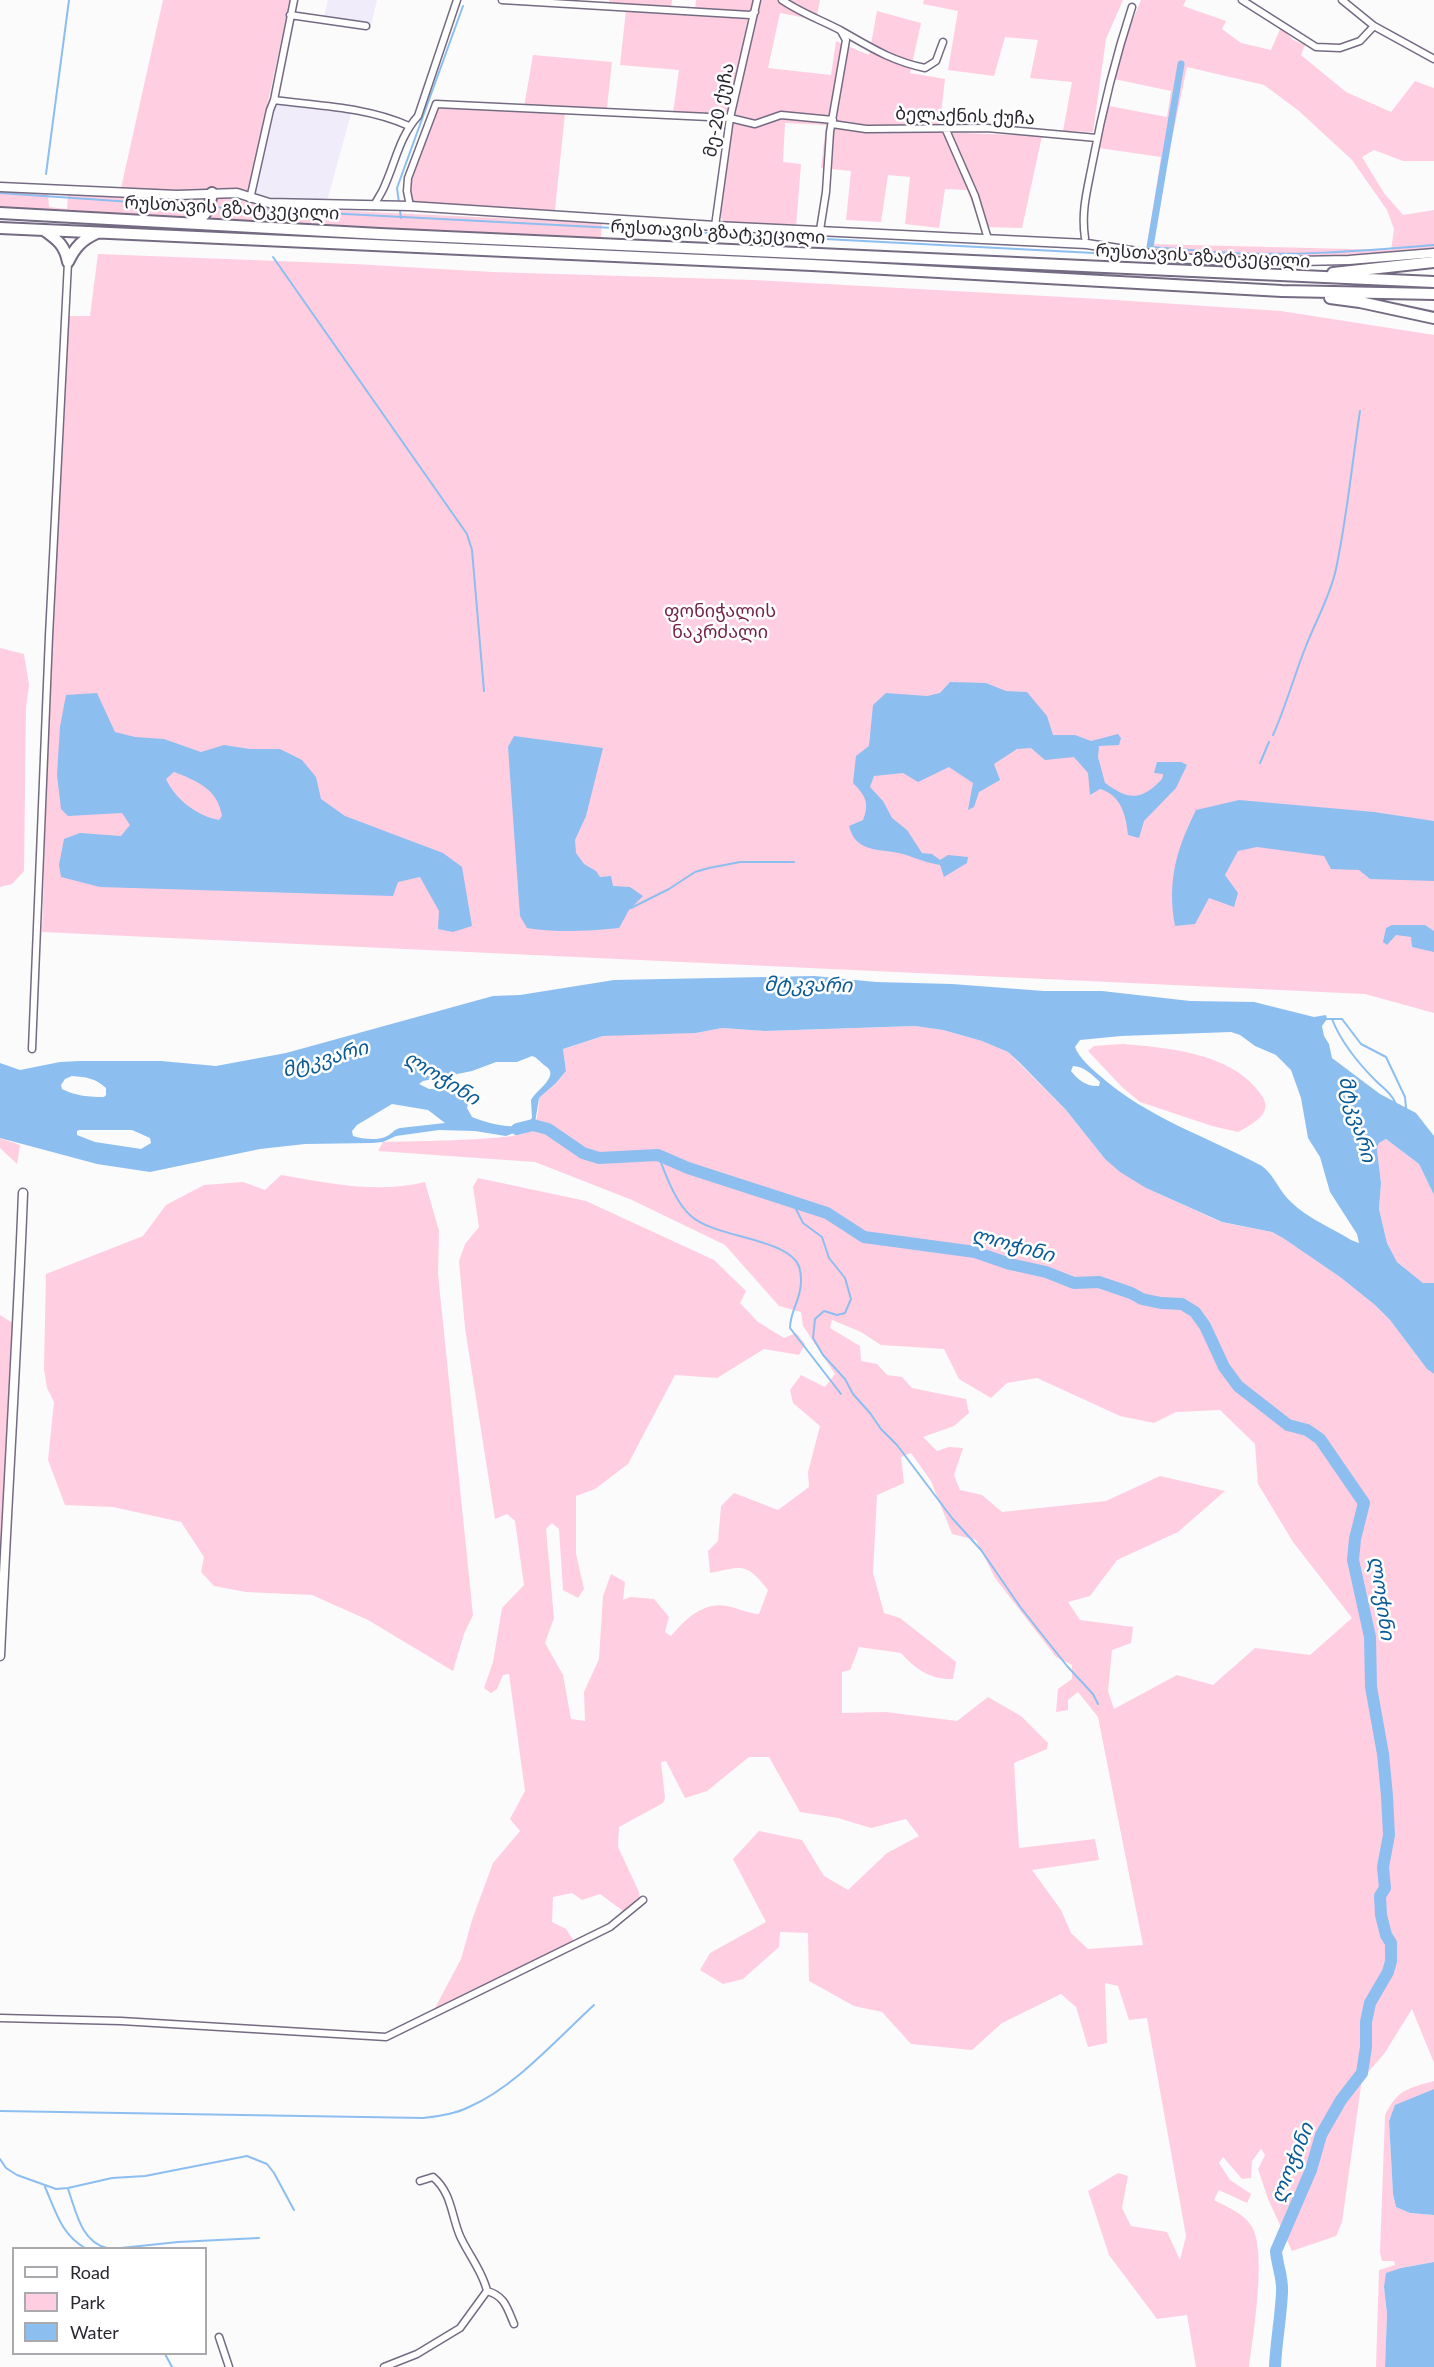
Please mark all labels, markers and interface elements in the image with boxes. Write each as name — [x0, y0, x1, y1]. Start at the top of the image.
street label: მე-20 ქუჩა — [699, 61, 739, 159]
street label: ბელაქნის ქუჩა — [895, 103, 1035, 129]
street label: რუსთავის გზატკეცილი — [124, 192, 340, 224]
street label: რუსთავის გზატკეცილი — [610, 216, 826, 248]
street label: რუსთავის გზატკეცილი — [1095, 240, 1311, 272]
park label: ფონიჭალის ნაკრძალი — [664, 600, 776, 642]
water label: მტკვარი — [764, 972, 852, 998]
water label: მტკვარი — [279, 1035, 371, 1083]
water label: ლოჭინი — [400, 1046, 484, 1110]
water label: მტკვარი — [1333, 1073, 1381, 1165]
water label: ლოჭინი — [969, 1223, 1057, 1267]
water label: ლოჭინი — [1364, 1555, 1400, 1641]
water label: ლოჭინი — [1265, 2119, 1319, 2207]
legend — [12, 2247, 207, 2355]
text: Road — [70, 2261, 110, 2283]
text: Park — [70, 2291, 105, 2313]
text: Water — [70, 2321, 119, 2343]

